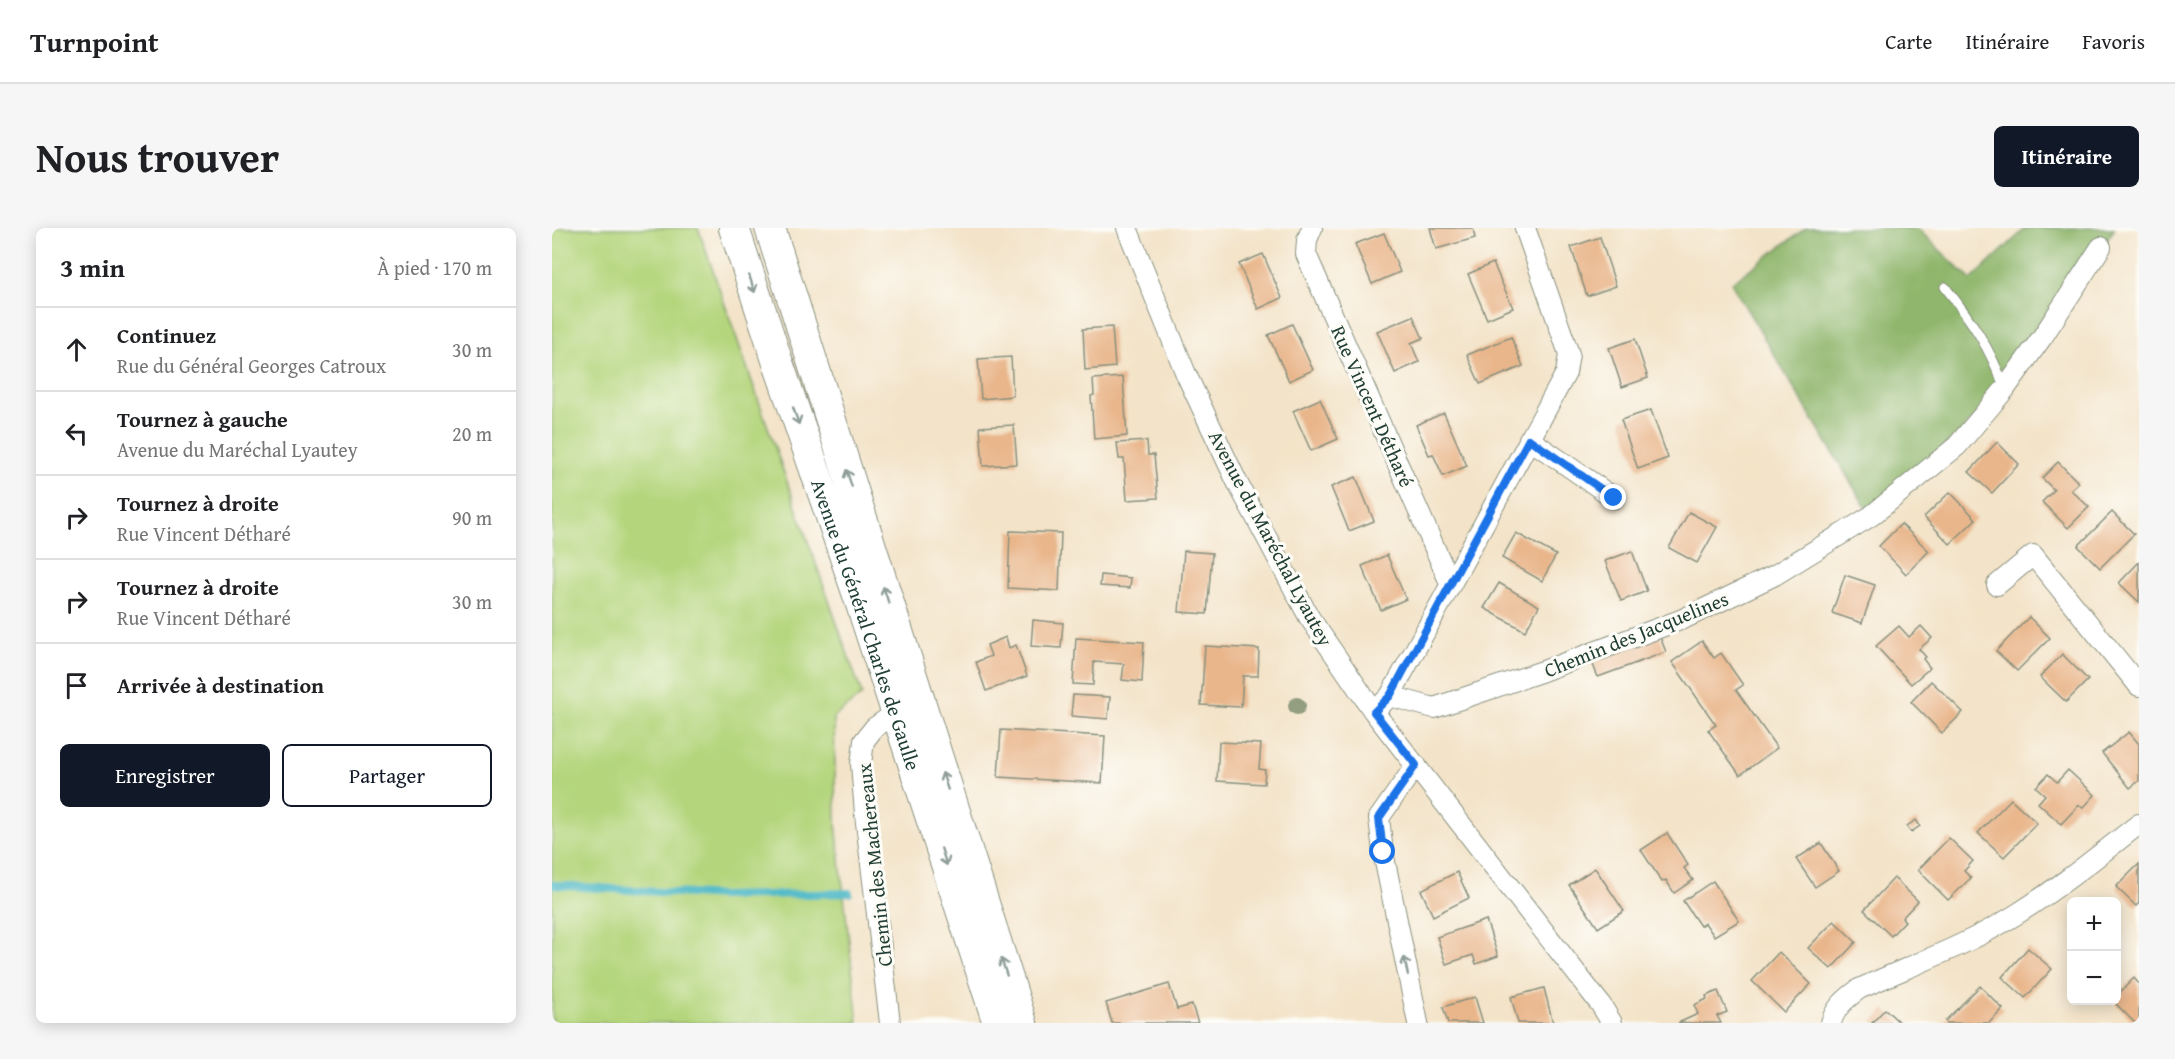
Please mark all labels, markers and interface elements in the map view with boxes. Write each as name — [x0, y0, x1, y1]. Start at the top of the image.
text: Turnpoint — [30, 21, 159, 62]
text: Carte — [1885, 26, 1932, 57]
text: Itinéraire — [1965, 26, 2049, 57]
text: Favoris — [2082, 26, 2145, 57]
text: Nous trouver — [36, 126, 279, 187]
button: Itinéraire — [1994, 126, 2139, 187]
text: 3 min — [60, 248, 125, 287]
text: À pied · 170 m — [377, 253, 492, 282]
one-way arrow — [747, 274, 758, 293]
text: Continuez — [117, 319, 216, 351]
street label: Rue Vincent Détharé — [1324, 321, 1422, 491]
icon: ahead — [60, 333, 93, 366]
text: 30 m — [452, 335, 492, 364]
text: Rue du Général Georges Catroux — [117, 351, 386, 380]
text: Tournez à gauche — [117, 403, 288, 435]
one-way arrow — [791, 406, 802, 424]
icon: left — [60, 417, 93, 450]
text: 20 m — [452, 419, 492, 448]
street label: Avenue du Maréchal Lyautey — [1202, 425, 1340, 651]
text: Avenue du Maréchal Lyautey — [117, 435, 358, 464]
one-way arrow — [843, 469, 854, 488]
street label: Avenue du Général Charles de Gaulle — [804, 475, 929, 774]
route end — [1600, 484, 1626, 510]
text: Tournez à droite — [117, 487, 279, 519]
icon: right — [60, 501, 93, 534]
text: 90 m — [452, 503, 492, 532]
text: Rue Vincent Détharé — [117, 519, 291, 548]
text: Tournez à droite — [117, 571, 279, 603]
street label: Chemin des Jacquelines — [1539, 584, 1733, 684]
icon: right — [60, 585, 93, 618]
one-way arrow — [880, 586, 891, 605]
text: 30 m — [452, 587, 492, 616]
text: Rue Vincent Détharé — [117, 603, 291, 632]
icon: arrive — [60, 669, 93, 702]
text: Arrivée à destination — [117, 669, 324, 701]
button: Enregistrer — [60, 744, 270, 807]
button: Partager — [282, 744, 492, 807]
street label: Chemin des Machereaux — [849, 761, 899, 968]
one-way arrow — [939, 772, 950, 791]
route start — [1369, 838, 1395, 864]
one-way arrow — [939, 847, 950, 866]
map controls — [2067, 897, 2121, 1005]
button: + — [2067, 897, 2121, 951]
button: − — [2067, 951, 2121, 1005]
one-way arrow — [1400, 956, 1412, 975]
one-way arrow — [998, 958, 1009, 977]

